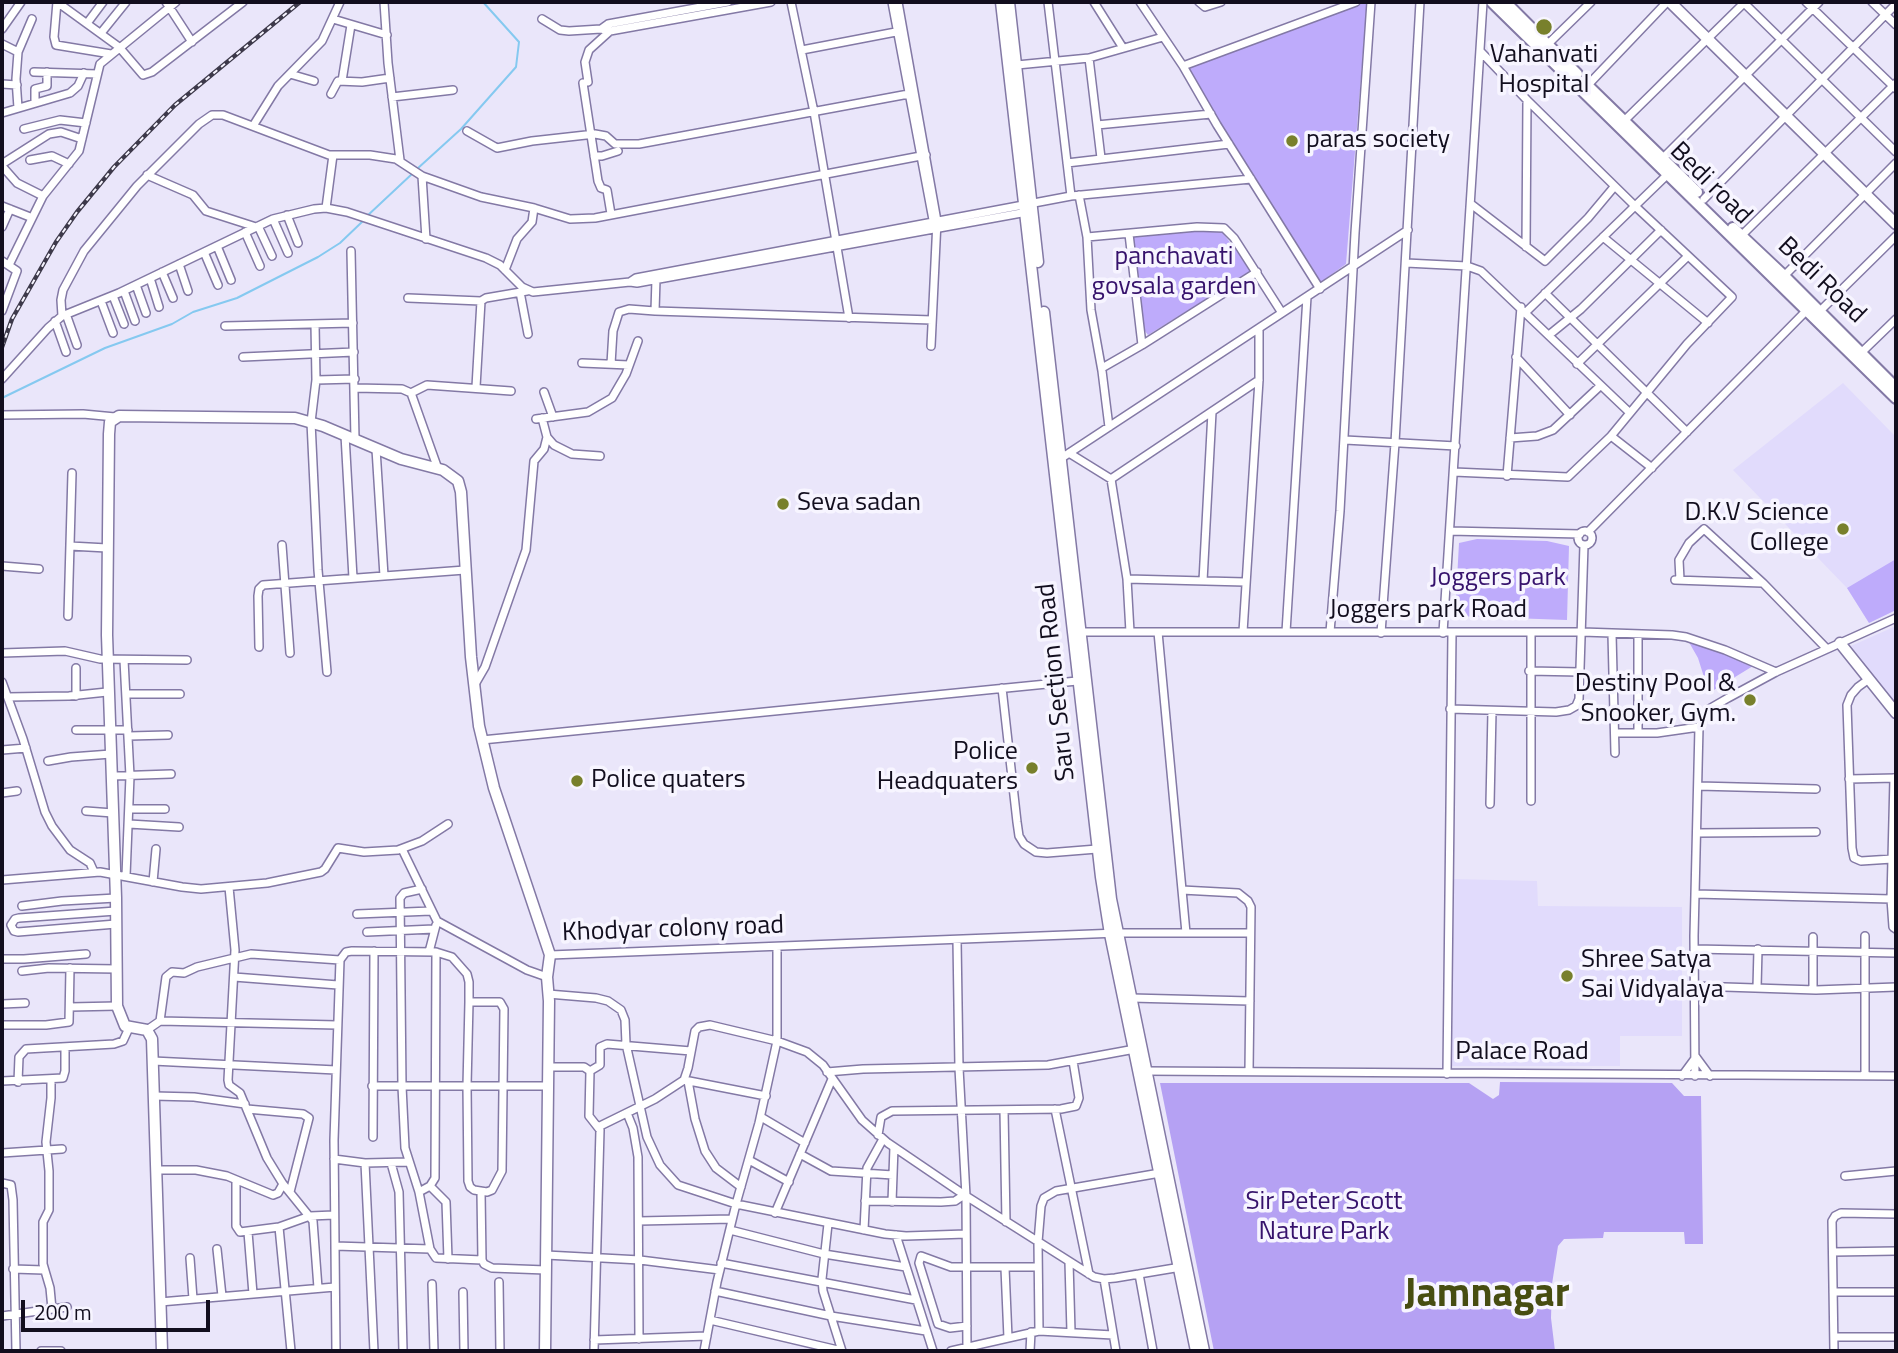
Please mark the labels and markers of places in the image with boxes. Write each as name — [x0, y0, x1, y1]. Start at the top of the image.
marker: Vahanvati Hospital — [1534, 17, 1554, 37]
place label: Vahanvati Hospital — [1490, 40, 1598, 102]
place label: paras society — [1306, 125, 1450, 157]
marker: paras society — [1284, 133, 1300, 149]
place label: Seva sadan — [797, 488, 921, 520]
marker: Seva sadan — [775, 496, 791, 512]
place label: D.K.V Science College — [1685, 498, 1829, 560]
marker: D.K.V Science College — [1835, 521, 1851, 537]
place label: Destiny Pool & Snooker, Gym. — [1575, 669, 1736, 730]
marker: Destiny Pool & Snooker, Gym. — [1742, 692, 1758, 708]
place label: Police Headquaters — [877, 737, 1018, 798]
marker: Police Headquaters — [1024, 760, 1040, 776]
place label: Police quaters — [591, 765, 746, 797]
marker: Police quaters — [569, 773, 585, 789]
place label: Shree Satya Sai Vidyalaya — [1581, 945, 1724, 1006]
marker: Shree Satya Sai Vidyalaya — [1559, 968, 1575, 984]

